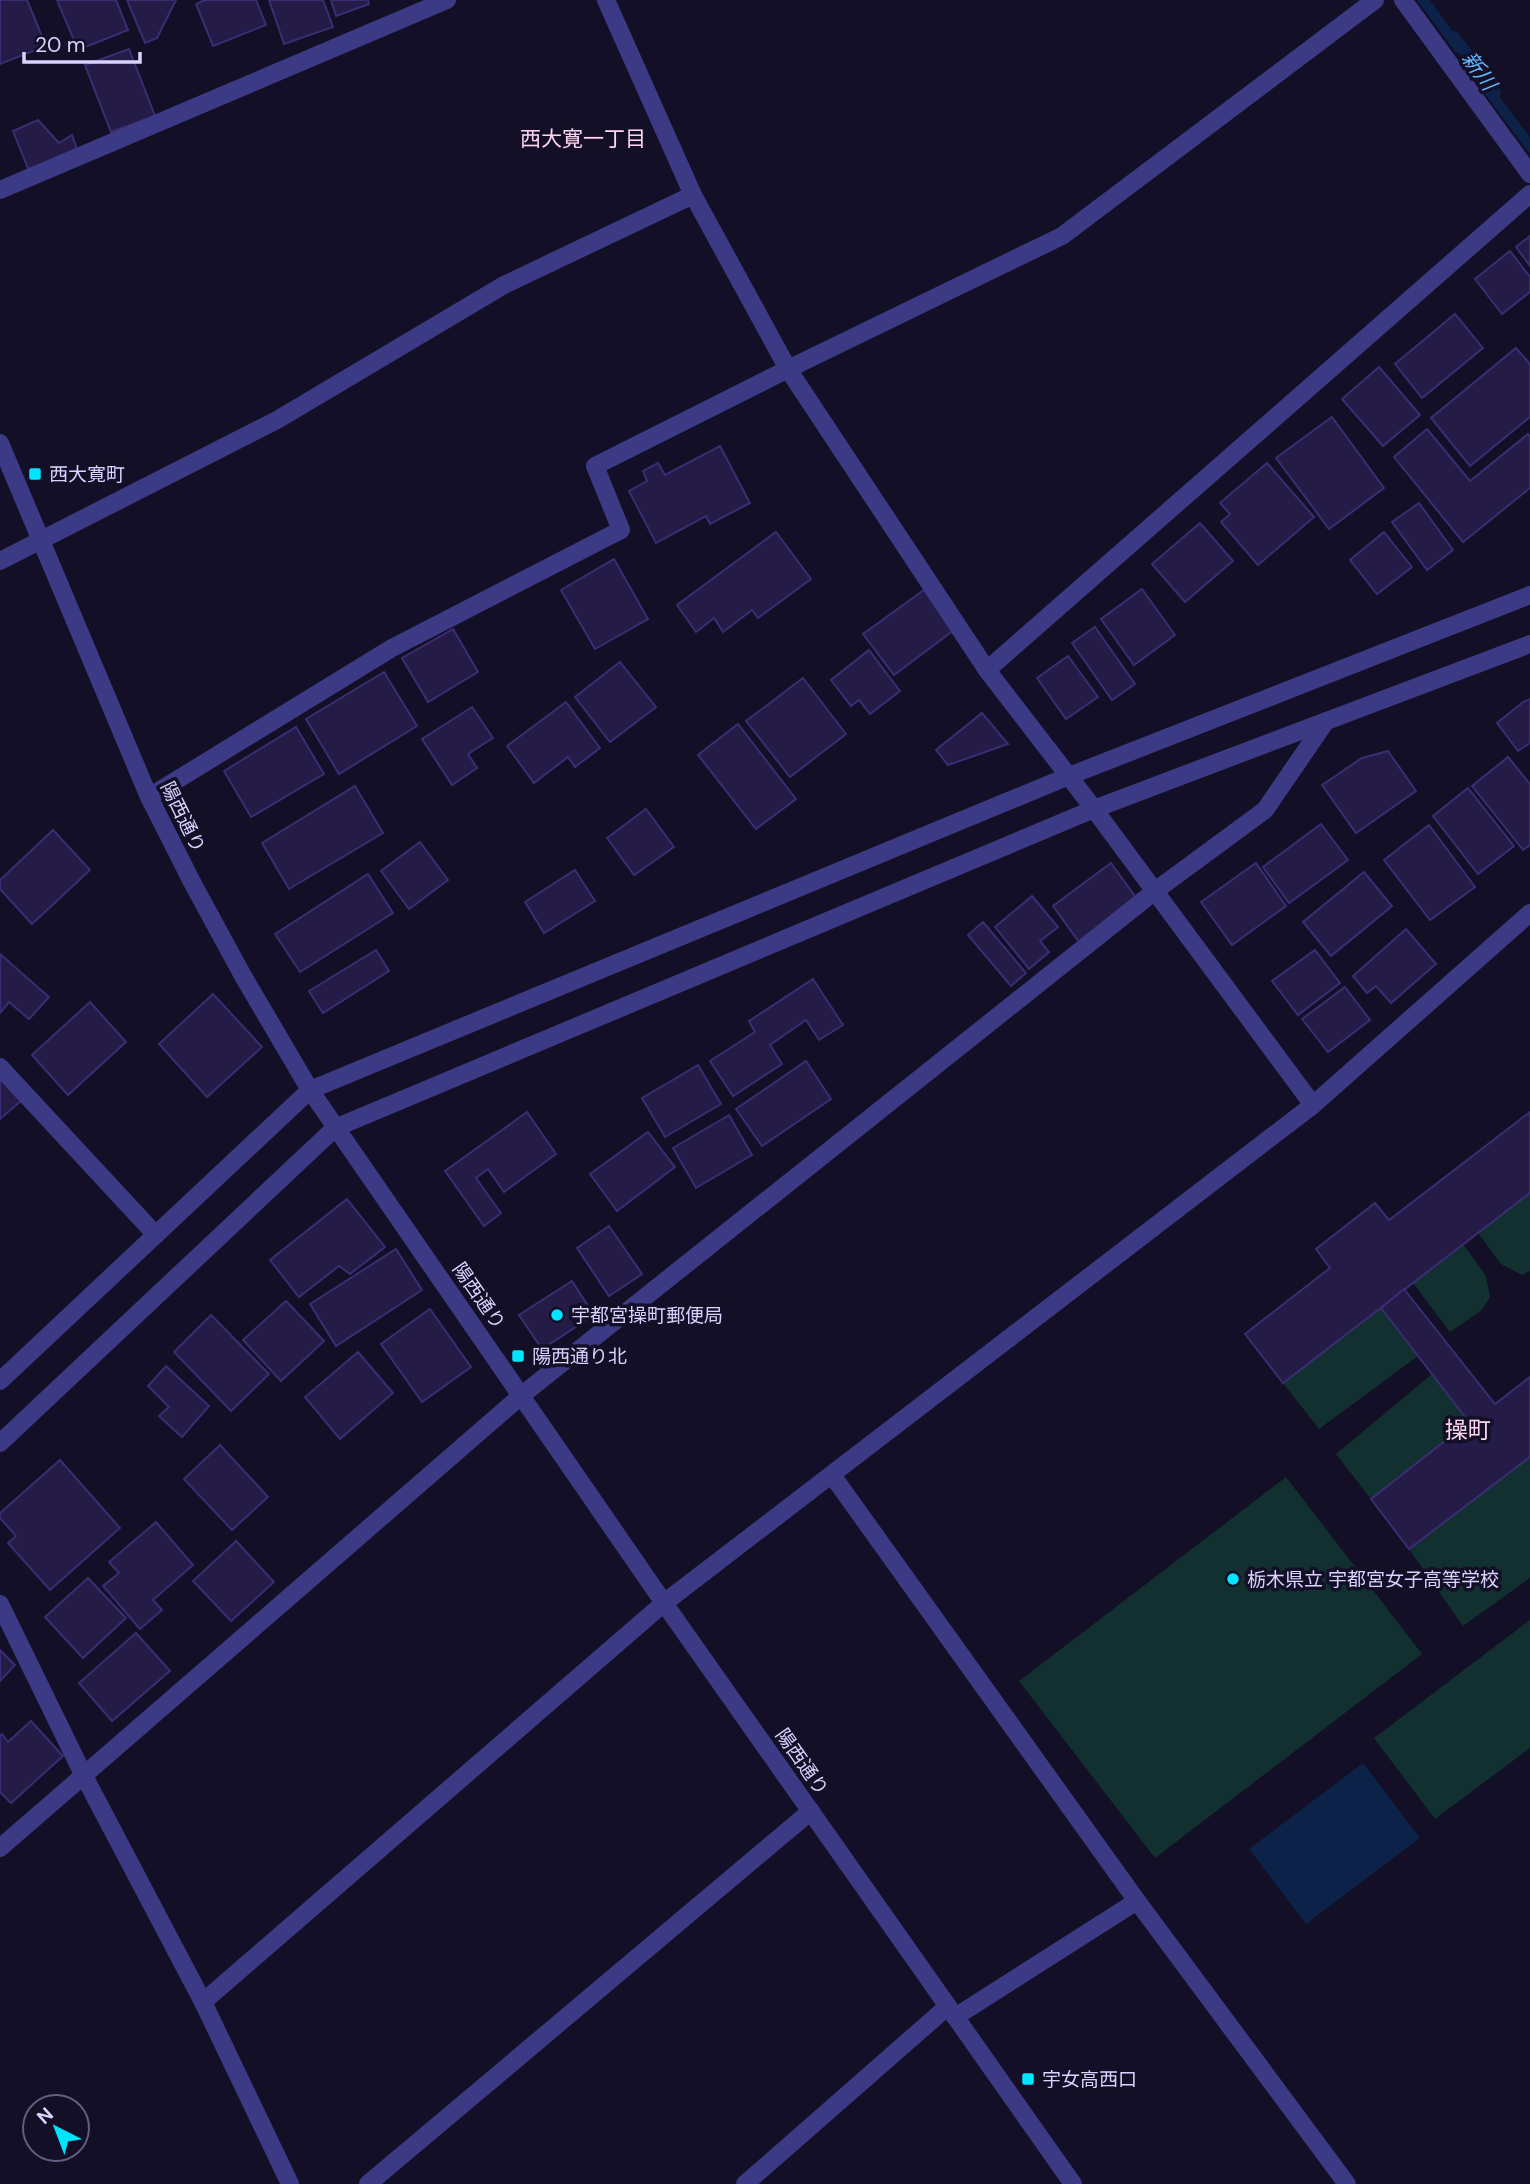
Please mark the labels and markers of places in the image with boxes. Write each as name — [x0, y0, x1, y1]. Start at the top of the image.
place label: 西大寛町 — [49, 462, 125, 487]
marker: 西大寛町 — [27, 466, 43, 482]
place label: 宇都宮操町郵便局 — [571, 1303, 723, 1328]
marker: 宇都宮操町郵便局 — [549, 1307, 565, 1323]
place label: 陽西通り北 — [532, 1344, 627, 1369]
marker: 陽西通り北 — [510, 1348, 526, 1364]
place label: 栃木県立 宇都宮女子高等学校 — [1247, 1567, 1499, 1592]
marker: 栃木県立 宇都宮女子高等学校 — [1225, 1571, 1241, 1587]
place label: 宇女高西口 — [1042, 2067, 1137, 2092]
marker: 宇女高西口 — [1020, 2071, 1036, 2087]

